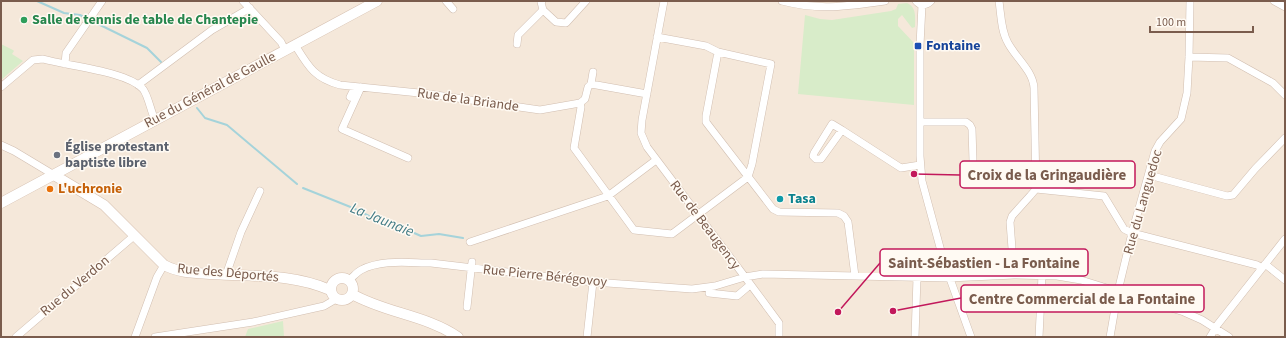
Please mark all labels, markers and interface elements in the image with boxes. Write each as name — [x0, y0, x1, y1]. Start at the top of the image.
scale bar — [1150, 8, 1253, 34]
place label: Salle de tennis de table de Chantepie — [32, 10, 258, 30]
text: 100 m — [1156, 14, 1186, 31]
marker: Salle de tennis de table de Chantepie — [19, 15, 29, 25]
place label: Fontaine — [926, 36, 980, 56]
marker: Fontaine — [913, 41, 923, 51]
street label: Rue du Général de Gaulle — [141, 47, 279, 133]
street label: Rue de la Briande — [416, 83, 520, 117]
place label: Église protestant baptiste libre — [65, 137, 170, 173]
street label: Rue du Languedoc — [1118, 147, 1168, 257]
marker: Église protestant baptiste libre — [52, 150, 62, 160]
callout: Croix de la Gringaudière — [960, 161, 1135, 188]
text: Croix de la Gringaudière — [968, 165, 1127, 186]
street label: Rue de Beaugency — [665, 176, 745, 274]
place label: L'uchronie — [58, 179, 122, 199]
marker: L'uchronie — [45, 184, 55, 194]
place label: Tasa — [788, 189, 816, 209]
marker: Tasa — [775, 194, 785, 204]
water label: La Jaunaie — [347, 198, 417, 242]
callout: Saint-Sébastien - La Fontaine — [880, 249, 1088, 276]
street label: Rue du Verdon — [36, 251, 114, 321]
text: Saint-Sébastien - La Fontaine — [888, 253, 1080, 274]
street label: Rue des Déportés — [176, 259, 280, 287]
street label: Rue Pierre Bérégovoy — [482, 260, 608, 293]
callout: Centre Commercial de La Fontaine — [961, 285, 1204, 312]
text: Centre Commercial de La Fontaine — [969, 289, 1195, 310]

